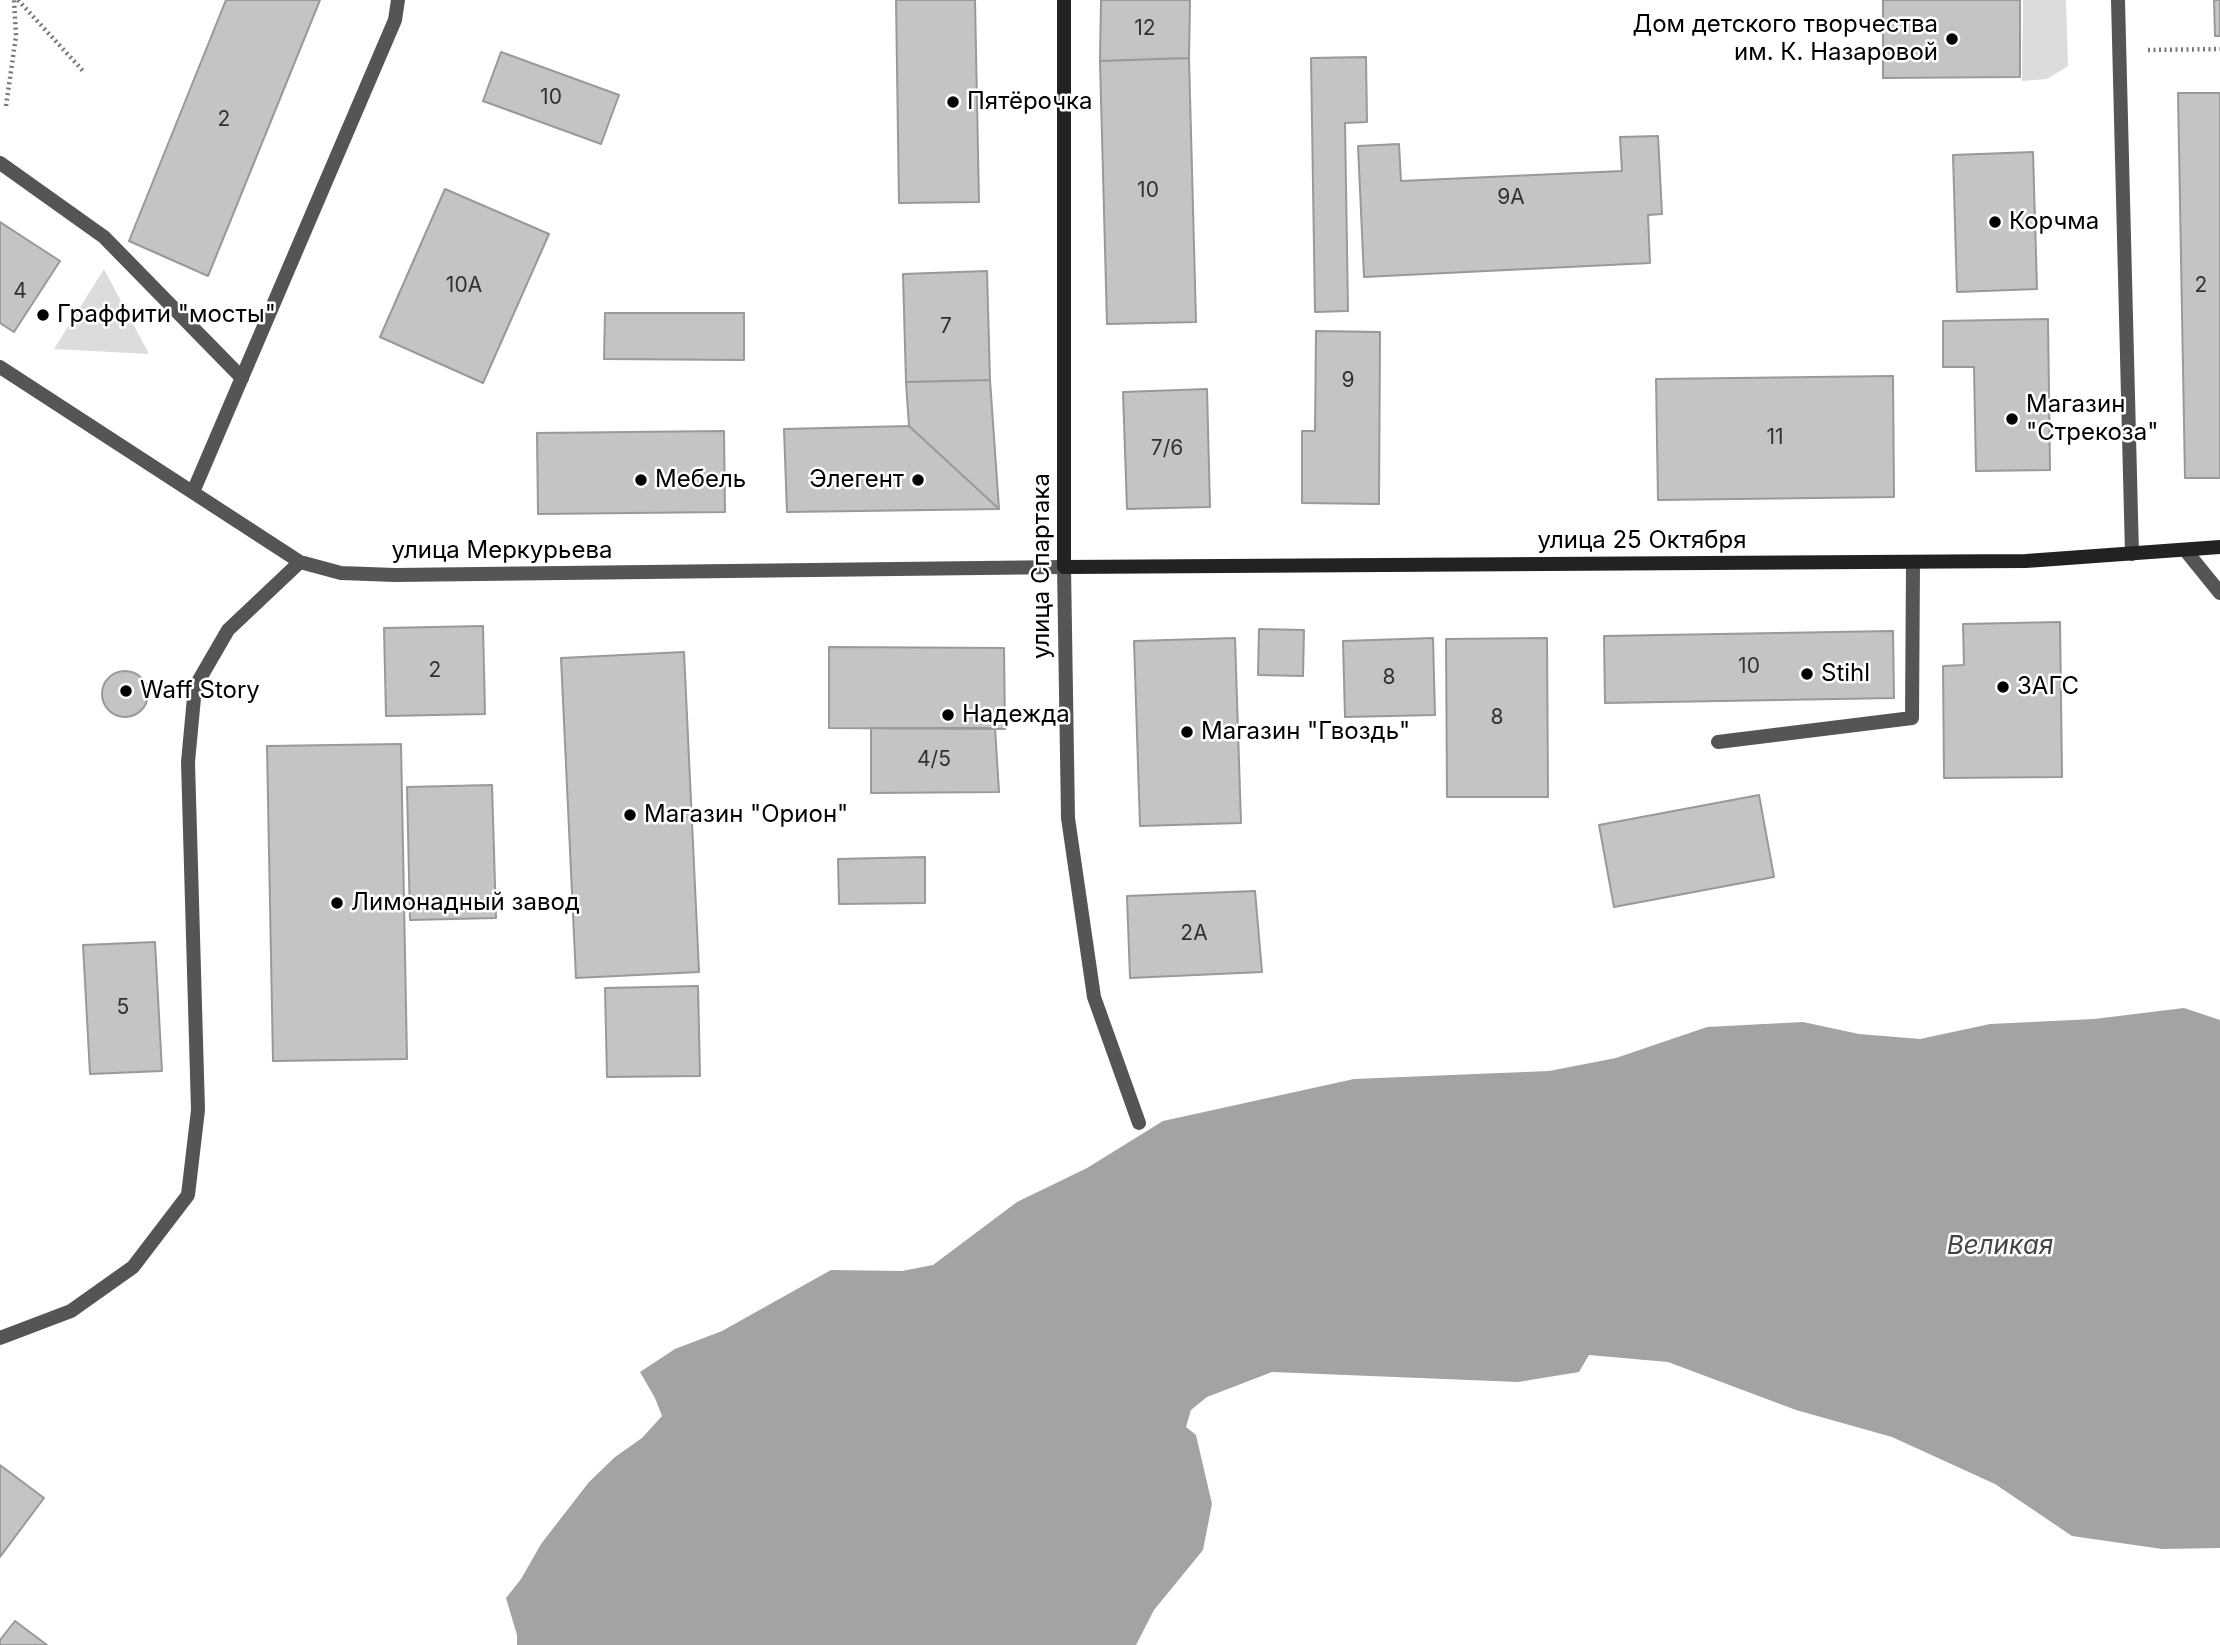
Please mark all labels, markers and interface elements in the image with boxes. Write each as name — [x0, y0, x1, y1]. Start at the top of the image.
place label: Дом детского творчества им. К. Назаровой — [1633, 11, 1938, 67]
house number: 12 — [1134, 16, 1156, 42]
marker: Дом детского творчества им. К. Назаровой — [1944, 31, 1960, 47]
house number: 10 — [540, 85, 562, 111]
place label: Пятёрочка — [967, 88, 1093, 116]
marker: Пятёрочка — [945, 94, 961, 110]
house number: 2 — [218, 107, 230, 133]
house number: 10 — [1137, 178, 1159, 204]
house number: 9А — [1497, 185, 1525, 211]
place label: Корчма — [2009, 208, 2099, 236]
marker: Корчма — [1987, 214, 2003, 230]
house number: 10А — [446, 273, 482, 299]
house number: 2 — [2195, 273, 2207, 299]
house number: 4 — [13, 279, 27, 305]
place label: Граффити "мосты" — [57, 301, 276, 329]
marker: Граффити "мосты" — [35, 307, 51, 323]
house number: 7 — [940, 314, 952, 340]
house number: 9 — [1341, 368, 1355, 394]
place label: Магазин "Стрекоза" — [2026, 391, 2158, 447]
marker: Магазин "Стрекоза" — [2004, 411, 2020, 427]
house number: 11 — [1766, 425, 1784, 451]
house number: 7/6 — [1151, 436, 1183, 462]
place label: Мебель — [655, 466, 746, 494]
place label: Элегент — [809, 466, 904, 494]
marker: Мебель — [633, 472, 649, 488]
marker: Элегент — [910, 472, 926, 488]
street label: улица Спартака — [1028, 473, 1056, 659]
street label: улица 25 Октября — [1538, 527, 1746, 555]
street label: улица Меркурьева — [392, 537, 612, 565]
house number: 10 — [1738, 654, 1760, 680]
house number: 2 — [429, 658, 441, 684]
place label: Stihl — [1821, 660, 1870, 688]
house number: 8 — [1383, 665, 1395, 691]
marker: Stihl — [1799, 666, 1815, 682]
place label: ЗАГС — [2017, 673, 2079, 701]
place label: Waff Story — [140, 677, 260, 705]
marker: ЗАГС — [1995, 679, 2011, 695]
marker: Waff Story — [118, 683, 134, 699]
place label: Надежда — [962, 701, 1070, 729]
house number: 8 — [1491, 705, 1503, 731]
marker: Надежда — [940, 707, 956, 723]
place label: Магазин "Гвоздь" — [1201, 718, 1410, 746]
marker: Магазин "Гвоздь" — [1179, 724, 1195, 740]
house number: 4/5 — [917, 747, 951, 773]
place label: Магазин "Орион" — [644, 801, 848, 829]
marker: Магазин "Орион" — [622, 807, 638, 823]
place label: Лимонадный завод — [351, 889, 580, 917]
marker: Лимонадный завод — [329, 895, 345, 911]
house number: 2А — [1180, 921, 1208, 947]
house number: 5 — [117, 995, 129, 1021]
water label: Великая — [1947, 1230, 2053, 1262]

